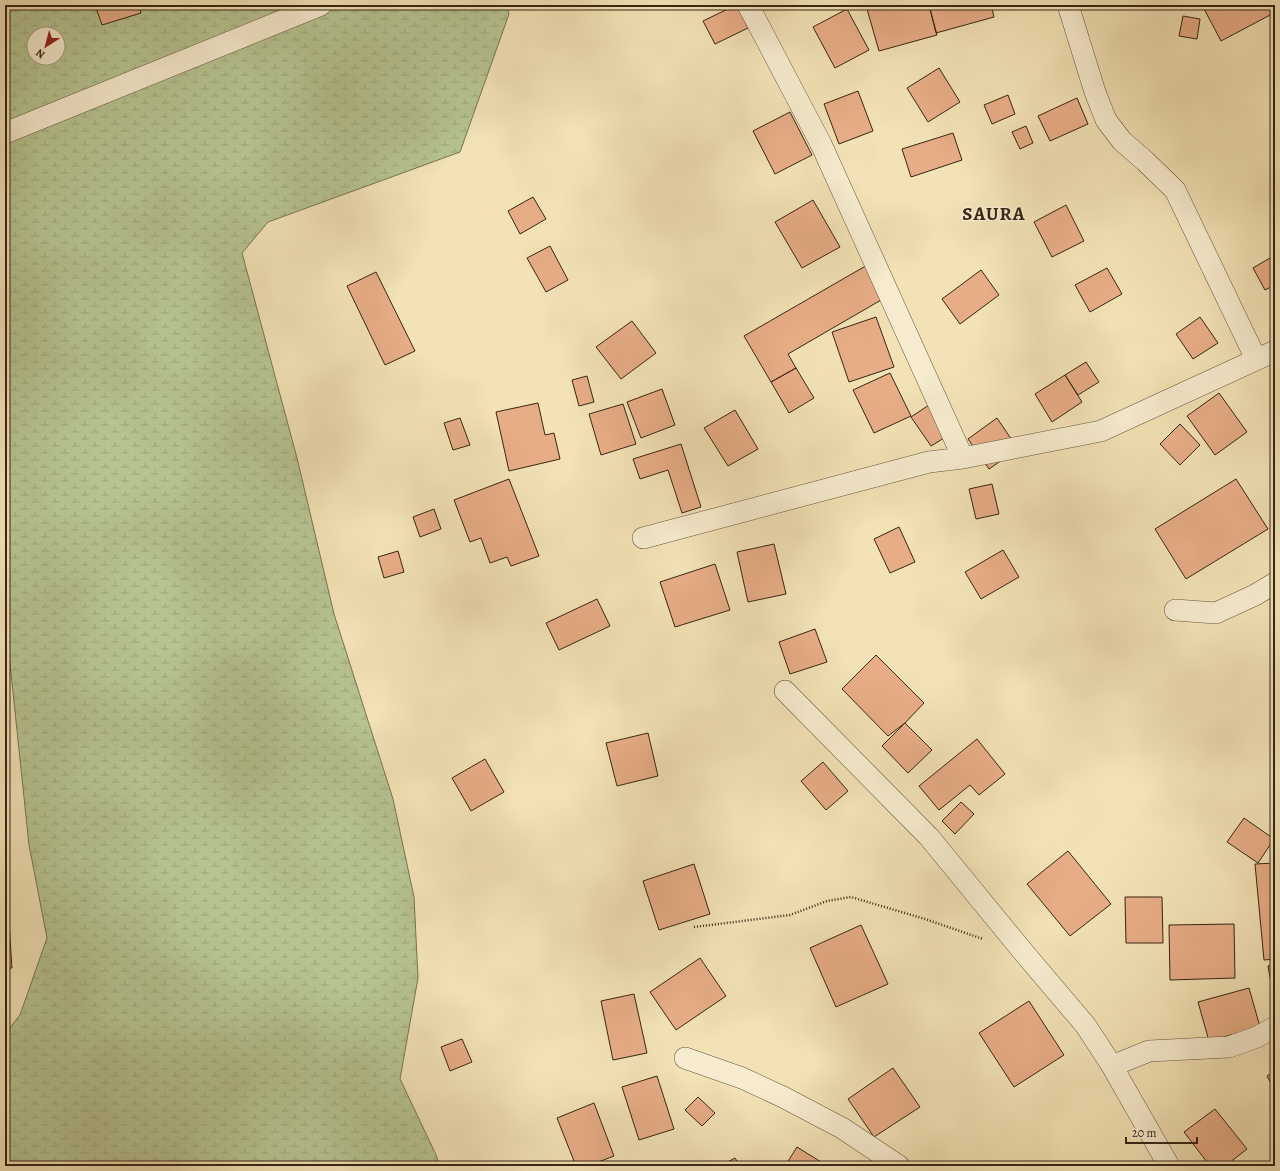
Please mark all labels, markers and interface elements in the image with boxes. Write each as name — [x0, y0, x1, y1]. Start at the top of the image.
north arrow — [26, 26, 66, 66]
text: N — [33, 45, 48, 62]
district label: SAURA — [962, 201, 1026, 227]
scale bar — [1126, 1119, 1197, 1145]
text: 20 m — [1132, 1125, 1156, 1141]

